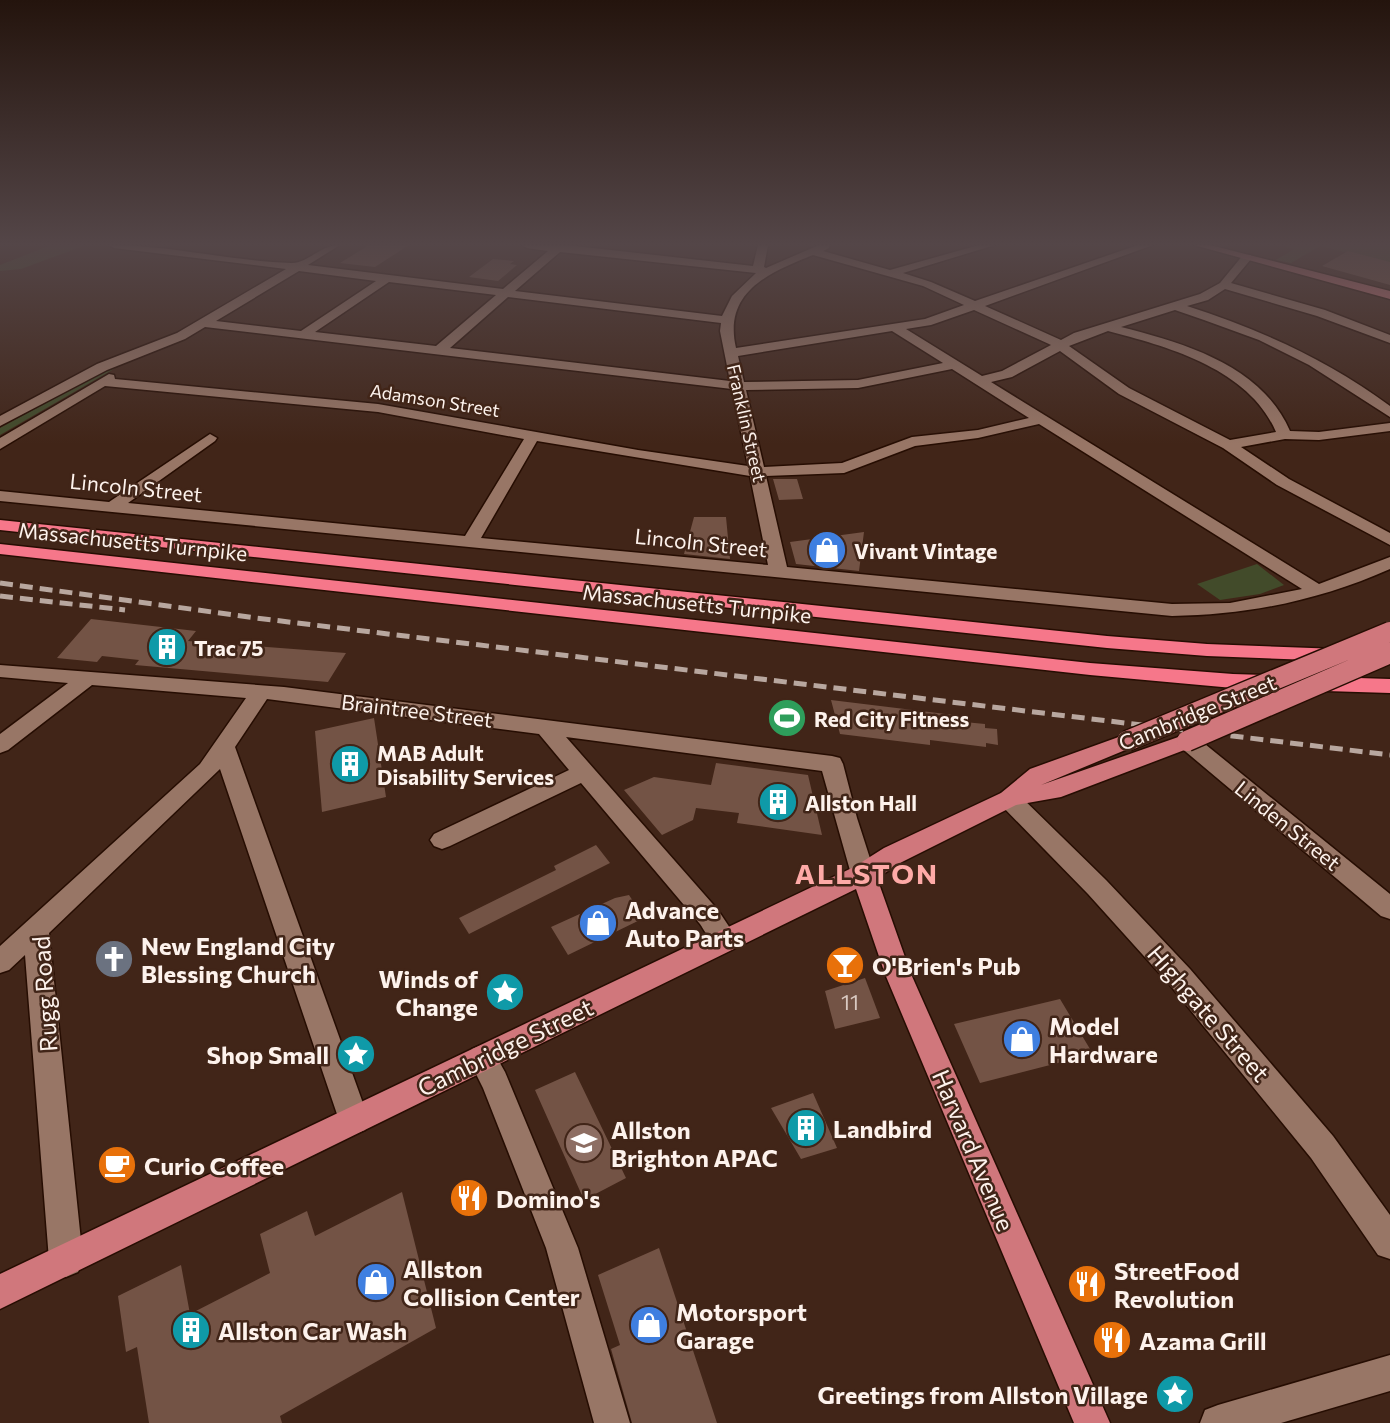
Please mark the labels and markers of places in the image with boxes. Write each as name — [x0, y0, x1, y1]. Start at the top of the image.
shop icon: Vivant Vintage — [806, 529, 848, 571]
place label: Vivant Vintage — [854, 538, 997, 563]
building icon: Trac 75 — [146, 626, 188, 668]
place label: Trac 75 — [194, 635, 264, 660]
sports icon: Red City Fitness — [766, 697, 808, 739]
place label: Red City Fitness — [814, 706, 969, 731]
place label: MAB Adult Disability Services — [377, 740, 554, 789]
building icon: MAB Adult Disability Services — [329, 743, 371, 785]
building icon: Allston Hall — [757, 781, 799, 823]
place label: Allston Hall — [805, 790, 917, 815]
place label: Advance Auto Parts — [625, 895, 744, 952]
shop icon: Advance Auto Parts — [577, 902, 619, 944]
place label: New England City Blessing Church — [141, 931, 335, 988]
church icon: New England City Blessing Church — [93, 938, 135, 980]
bar icon: O'Brien's Pub — [824, 944, 866, 986]
place label: O'Brien's Pub — [872, 951, 1021, 980]
place label: Winds of Change — [378, 964, 478, 1021]
place icon: Winds of Change — [484, 971, 526, 1013]
place label: Model Hardware — [1049, 1011, 1158, 1068]
shop icon: Model Hardware — [1001, 1018, 1043, 1060]
place icon: Shop Small — [335, 1033, 377, 1075]
place label: Shop Small — [206, 1040, 329, 1069]
building icon: Landbird — [785, 1107, 827, 1149]
place label: Landbird — [833, 1114, 932, 1143]
place label: Allston Brighton APAC — [611, 1115, 778, 1172]
school or university icon: Allston Brighton APAC — [563, 1122, 605, 1164]
cafe icon: Curio Coffee — [96, 1144, 138, 1186]
place label: Curio Coffee — [144, 1151, 284, 1180]
restaurant icon: Domino's — [448, 1177, 490, 1219]
place label: Domino's — [496, 1184, 600, 1213]
place label: Allston Collision Center — [403, 1254, 580, 1311]
place label: StreetFood Revolution — [1114, 1256, 1240, 1313]
shop icon: Allston Collision Center — [355, 1261, 397, 1303]
restaurant icon: StreetFood Revolution — [1066, 1263, 1108, 1305]
place label: Motorsport Garage — [676, 1297, 807, 1354]
shop icon: Motorsport Garage — [628, 1304, 670, 1346]
building icon: Allston Car Wash — [170, 1309, 212, 1351]
place label: Allston Car Wash — [218, 1316, 407, 1345]
restaurant icon: Azama Grill — [1091, 1319, 1133, 1361]
place label: Azama Grill — [1139, 1326, 1267, 1355]
place icon: Greetings from Allston Village — [1154, 1373, 1196, 1415]
place label: Greetings from Allston Village — [818, 1380, 1148, 1409]

